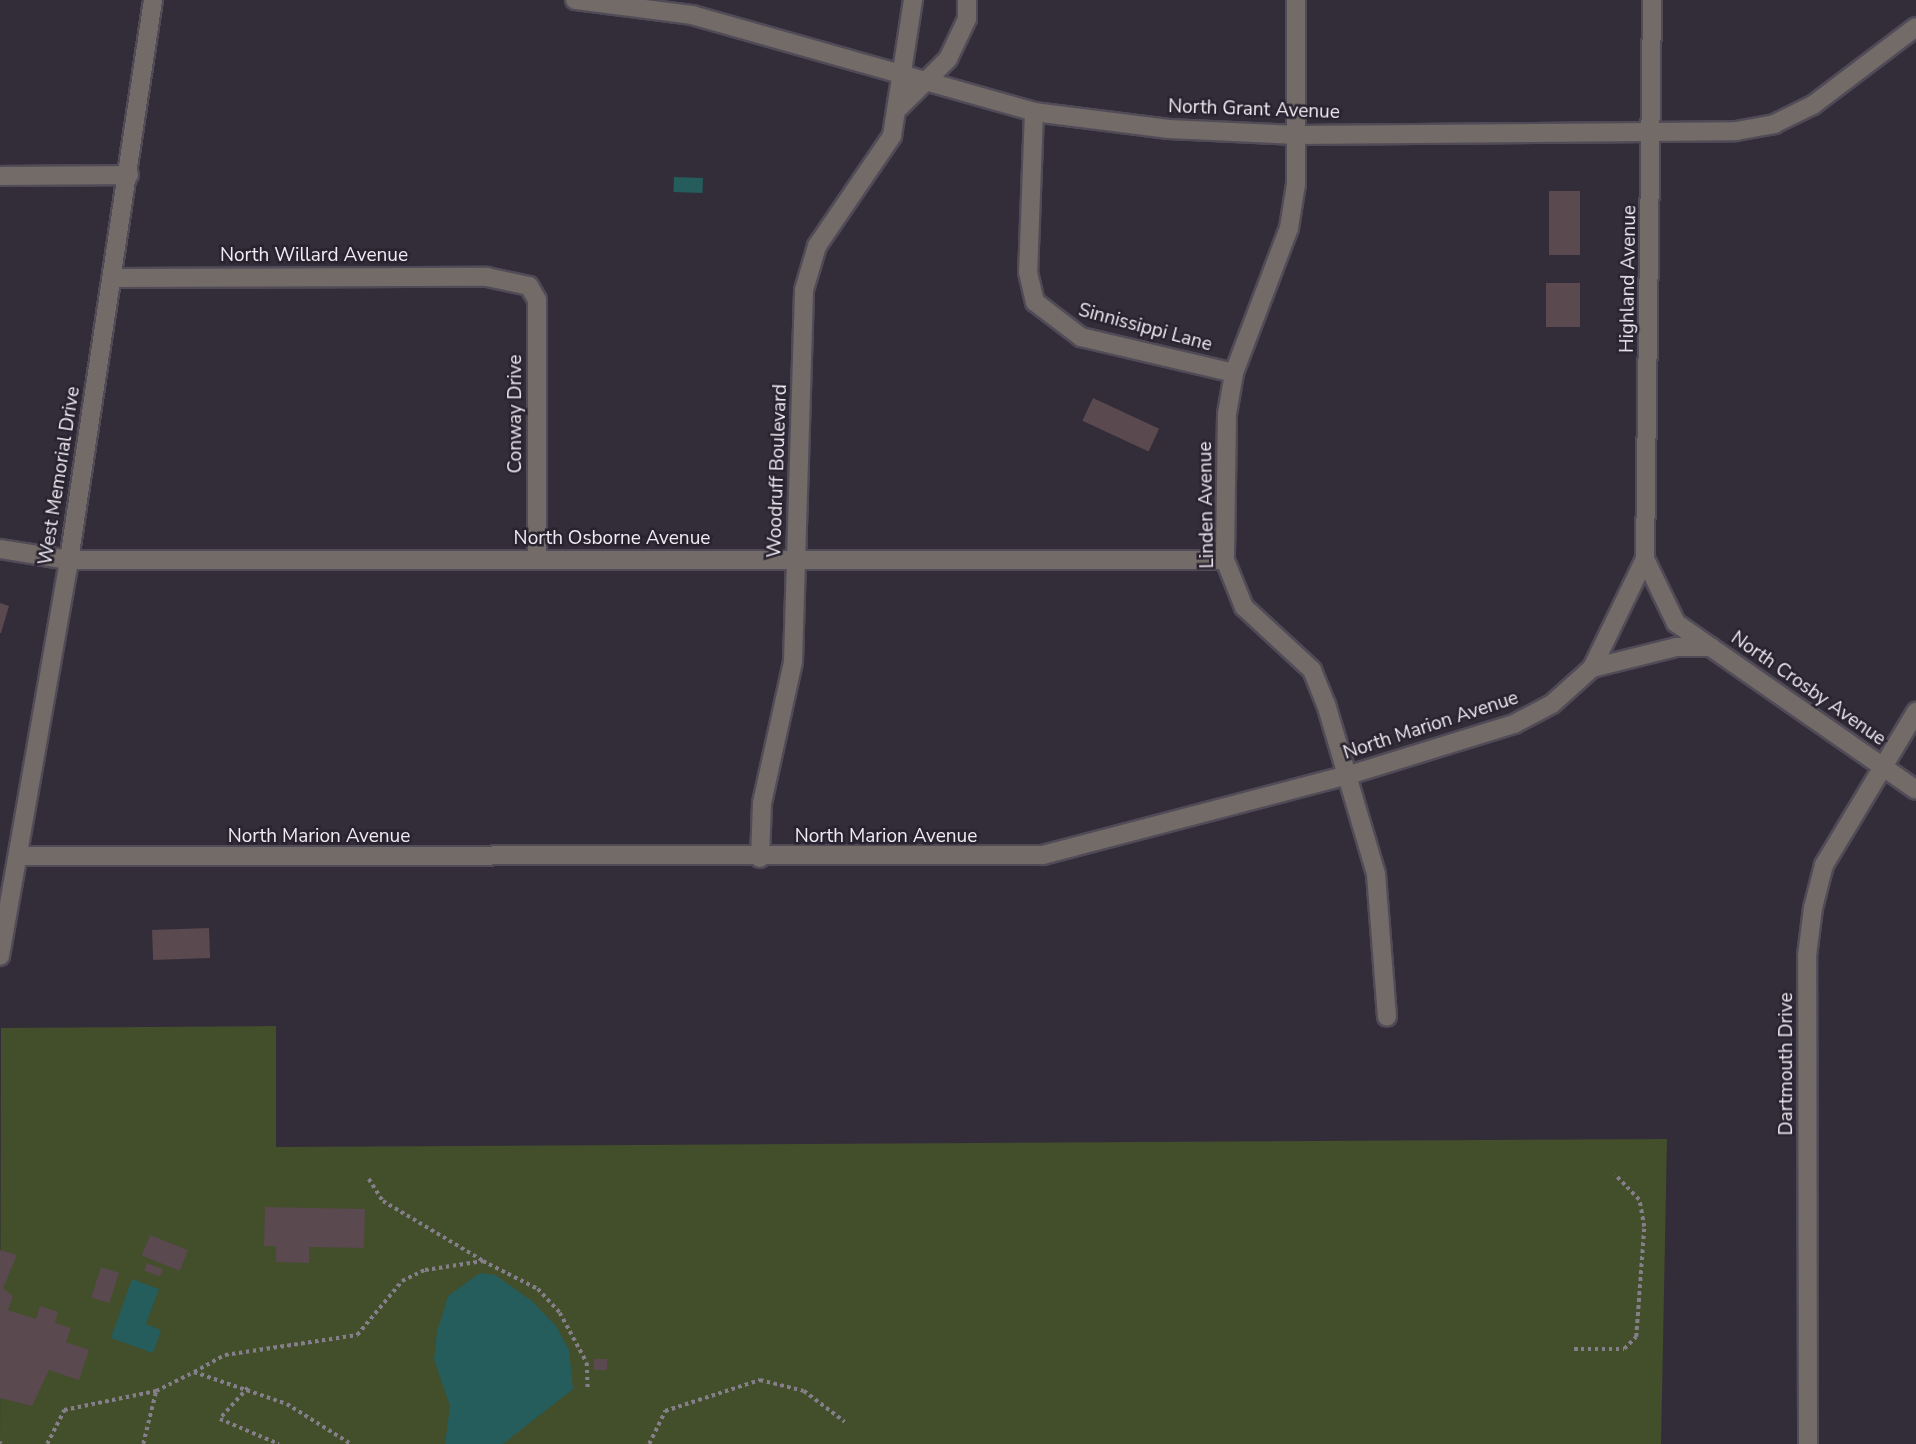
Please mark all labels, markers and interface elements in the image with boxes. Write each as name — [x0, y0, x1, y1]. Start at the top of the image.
street label: North Grant Avenue — [1168, 96, 1340, 124]
street label: Highland Avenue — [1616, 205, 1642, 353]
street label: North Willard Avenue — [220, 245, 408, 267]
street label: Sinnissippi Lane — [1076, 299, 1214, 357]
street label: Conway Drive — [505, 355, 527, 473]
street label: Woodruff Boulevard — [764, 384, 792, 558]
street label: West Memorial Drive — [35, 385, 85, 567]
street label: Linden Avenue — [1194, 441, 1220, 569]
street label: North Osborne Avenue — [514, 528, 710, 550]
street label: North Crosby Avenue — [1726, 627, 1890, 751]
street label: North Marion Avenue — [1341, 687, 1521, 765]
street label: North Marion Avenue — [228, 826, 410, 848]
street label: North Marion Avenue — [795, 826, 977, 848]
street label: Dartmouth Drive — [1776, 993, 1798, 1135]

